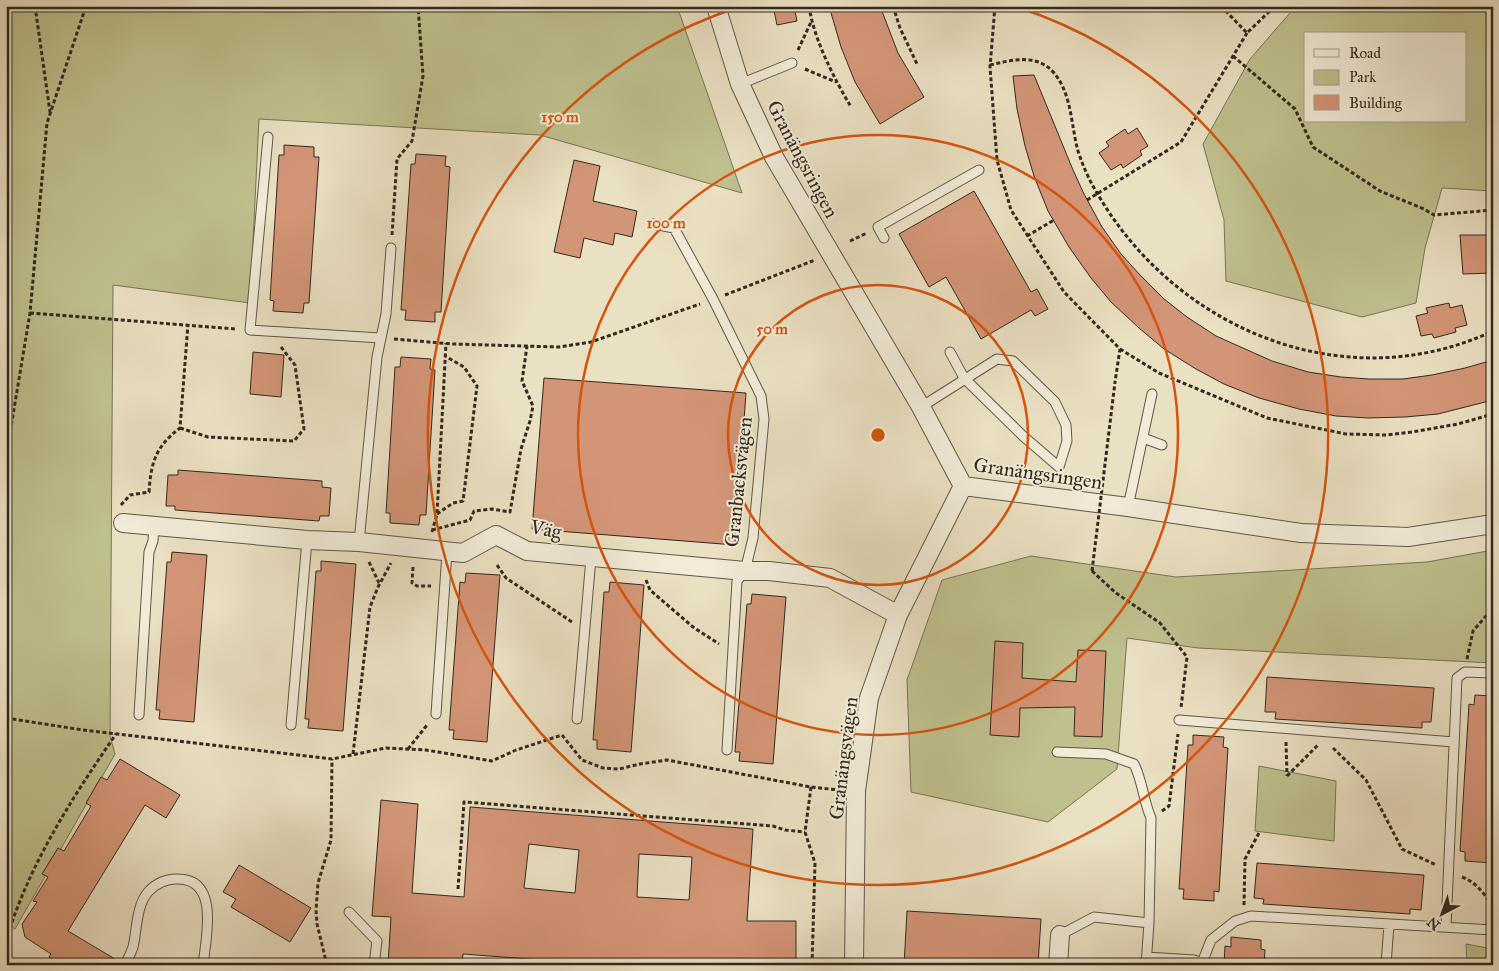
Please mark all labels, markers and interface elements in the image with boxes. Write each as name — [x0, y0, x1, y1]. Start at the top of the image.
legend — [1304, 32, 1466, 122]
text: Road — [1349, 44, 1381, 62]
text: Park — [1349, 68, 1376, 86]
text: Building — [1349, 94, 1403, 112]
street label: Granängsringen — [761, 96, 844, 222]
text: 150 m — [541, 108, 579, 126]
text: 100 m — [646, 214, 686, 232]
text: 50 m — [756, 320, 788, 338]
street label: Granbacksvägen — [719, 415, 758, 548]
centre of rings — [869, 426, 887, 444]
street label: Granängsringen — [972, 452, 1104, 495]
street label: Väg — [527, 514, 564, 545]
street label: Granängsvägen — [824, 695, 863, 821]
north arrow — [1416, 888, 1466, 938]
text: N — [1424, 913, 1444, 934]

